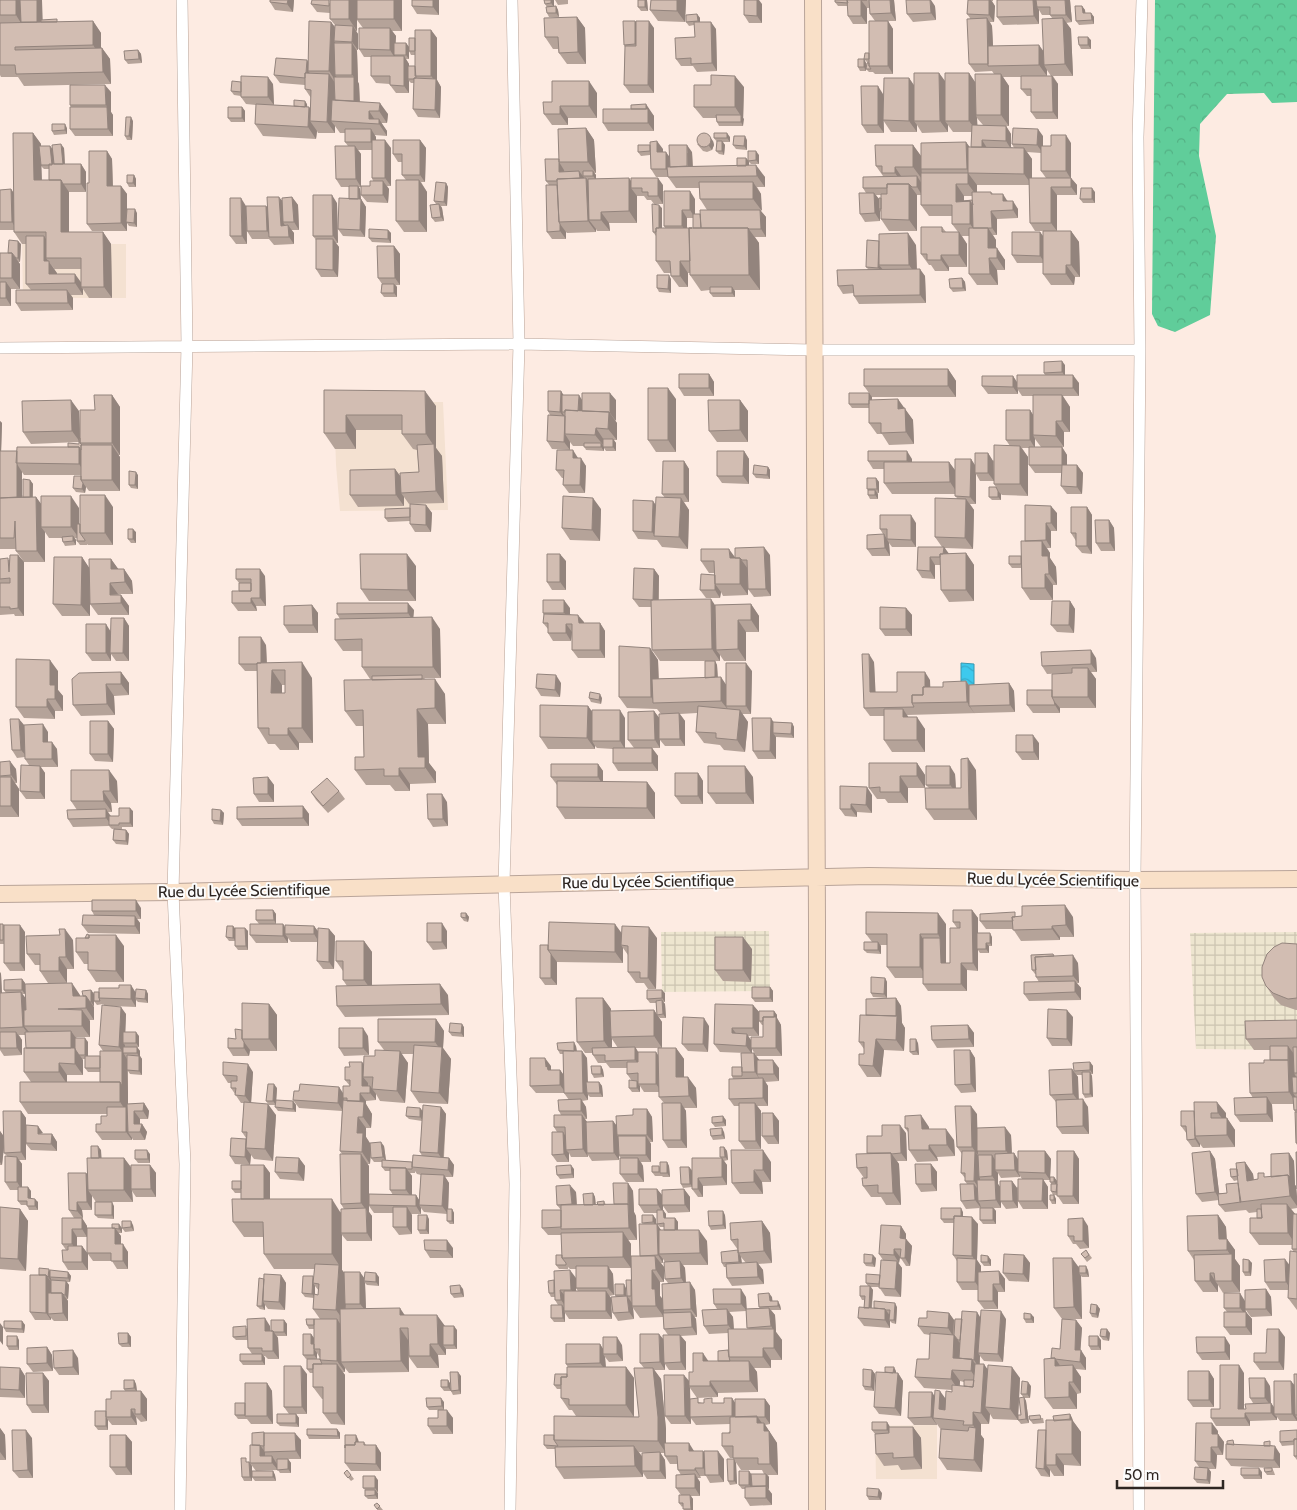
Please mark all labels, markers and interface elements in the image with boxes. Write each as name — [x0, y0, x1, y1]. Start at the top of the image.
street label: Rue du Lycée Scientifique — [967, 868, 1139, 891]
street label: Rue du Lycée Scientifique — [562, 870, 734, 893]
street label: Rue du Lycée Scientifique — [158, 879, 330, 902]
scale bar — [1117, 1458, 1223, 1490]
text: 50 m — [1124, 1466, 1159, 1484]

